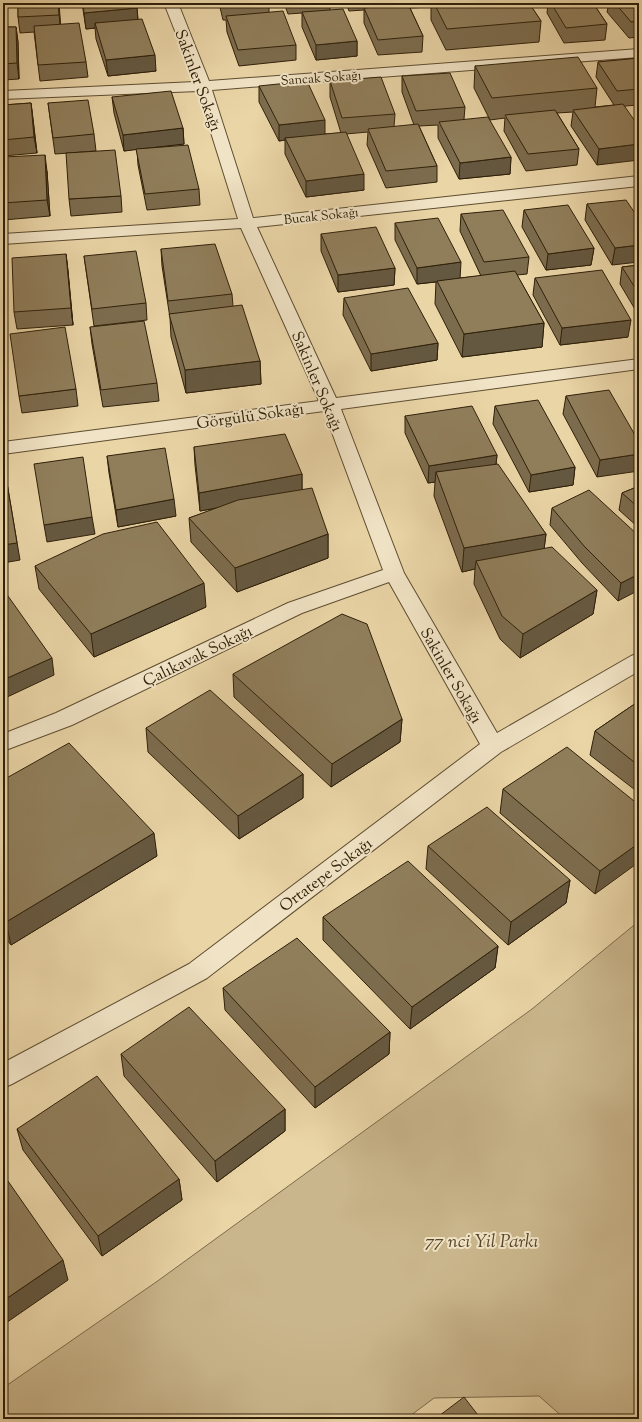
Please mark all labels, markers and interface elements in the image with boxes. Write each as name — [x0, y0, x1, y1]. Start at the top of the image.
street label: Sakinler Sokağı — [168, 27, 226, 136]
street label: Sancak Sokağı — [280, 67, 362, 91]
street label: Bucak Sokağı — [283, 204, 360, 230]
street label: Sakinler Sokağı — [284, 328, 347, 436]
street label: Görgülü Sokağı — [195, 398, 306, 436]
street label: Çalıkavak Sokağı — [139, 621, 257, 694]
street label: Sakinler Sokağı — [413, 624, 487, 729]
street label: Ortatepe Sokağı — [275, 833, 378, 919]
park label: 77 nci Yil Parkı — [425, 1229, 539, 1256]

